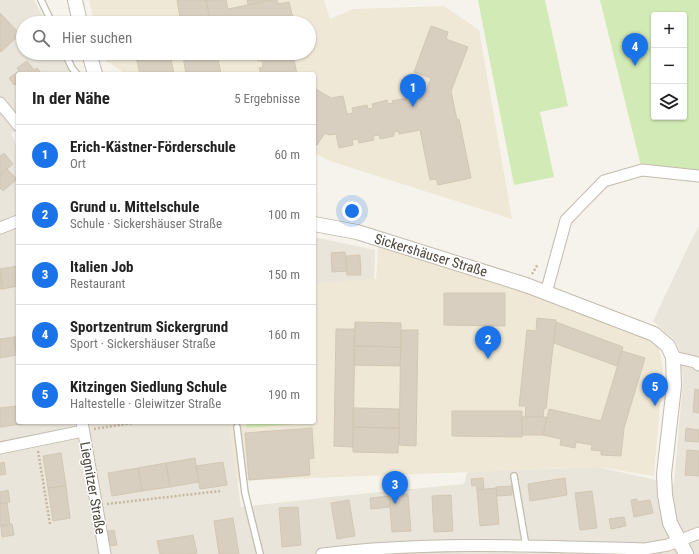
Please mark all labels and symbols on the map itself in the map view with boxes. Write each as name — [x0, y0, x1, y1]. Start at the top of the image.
pin: 4 — [622, 33, 648, 66]
pin: 1 — [400, 74, 426, 107]
your location — [342, 201, 362, 221]
street label: Sickershäuser Straße — [373, 230, 490, 280]
pin: 2 — [475, 326, 501, 359]
pin: 5 — [642, 373, 668, 406]
street label: Liegnitzer Straße — [77, 441, 109, 536]
pin: 3 — [382, 471, 408, 504]

